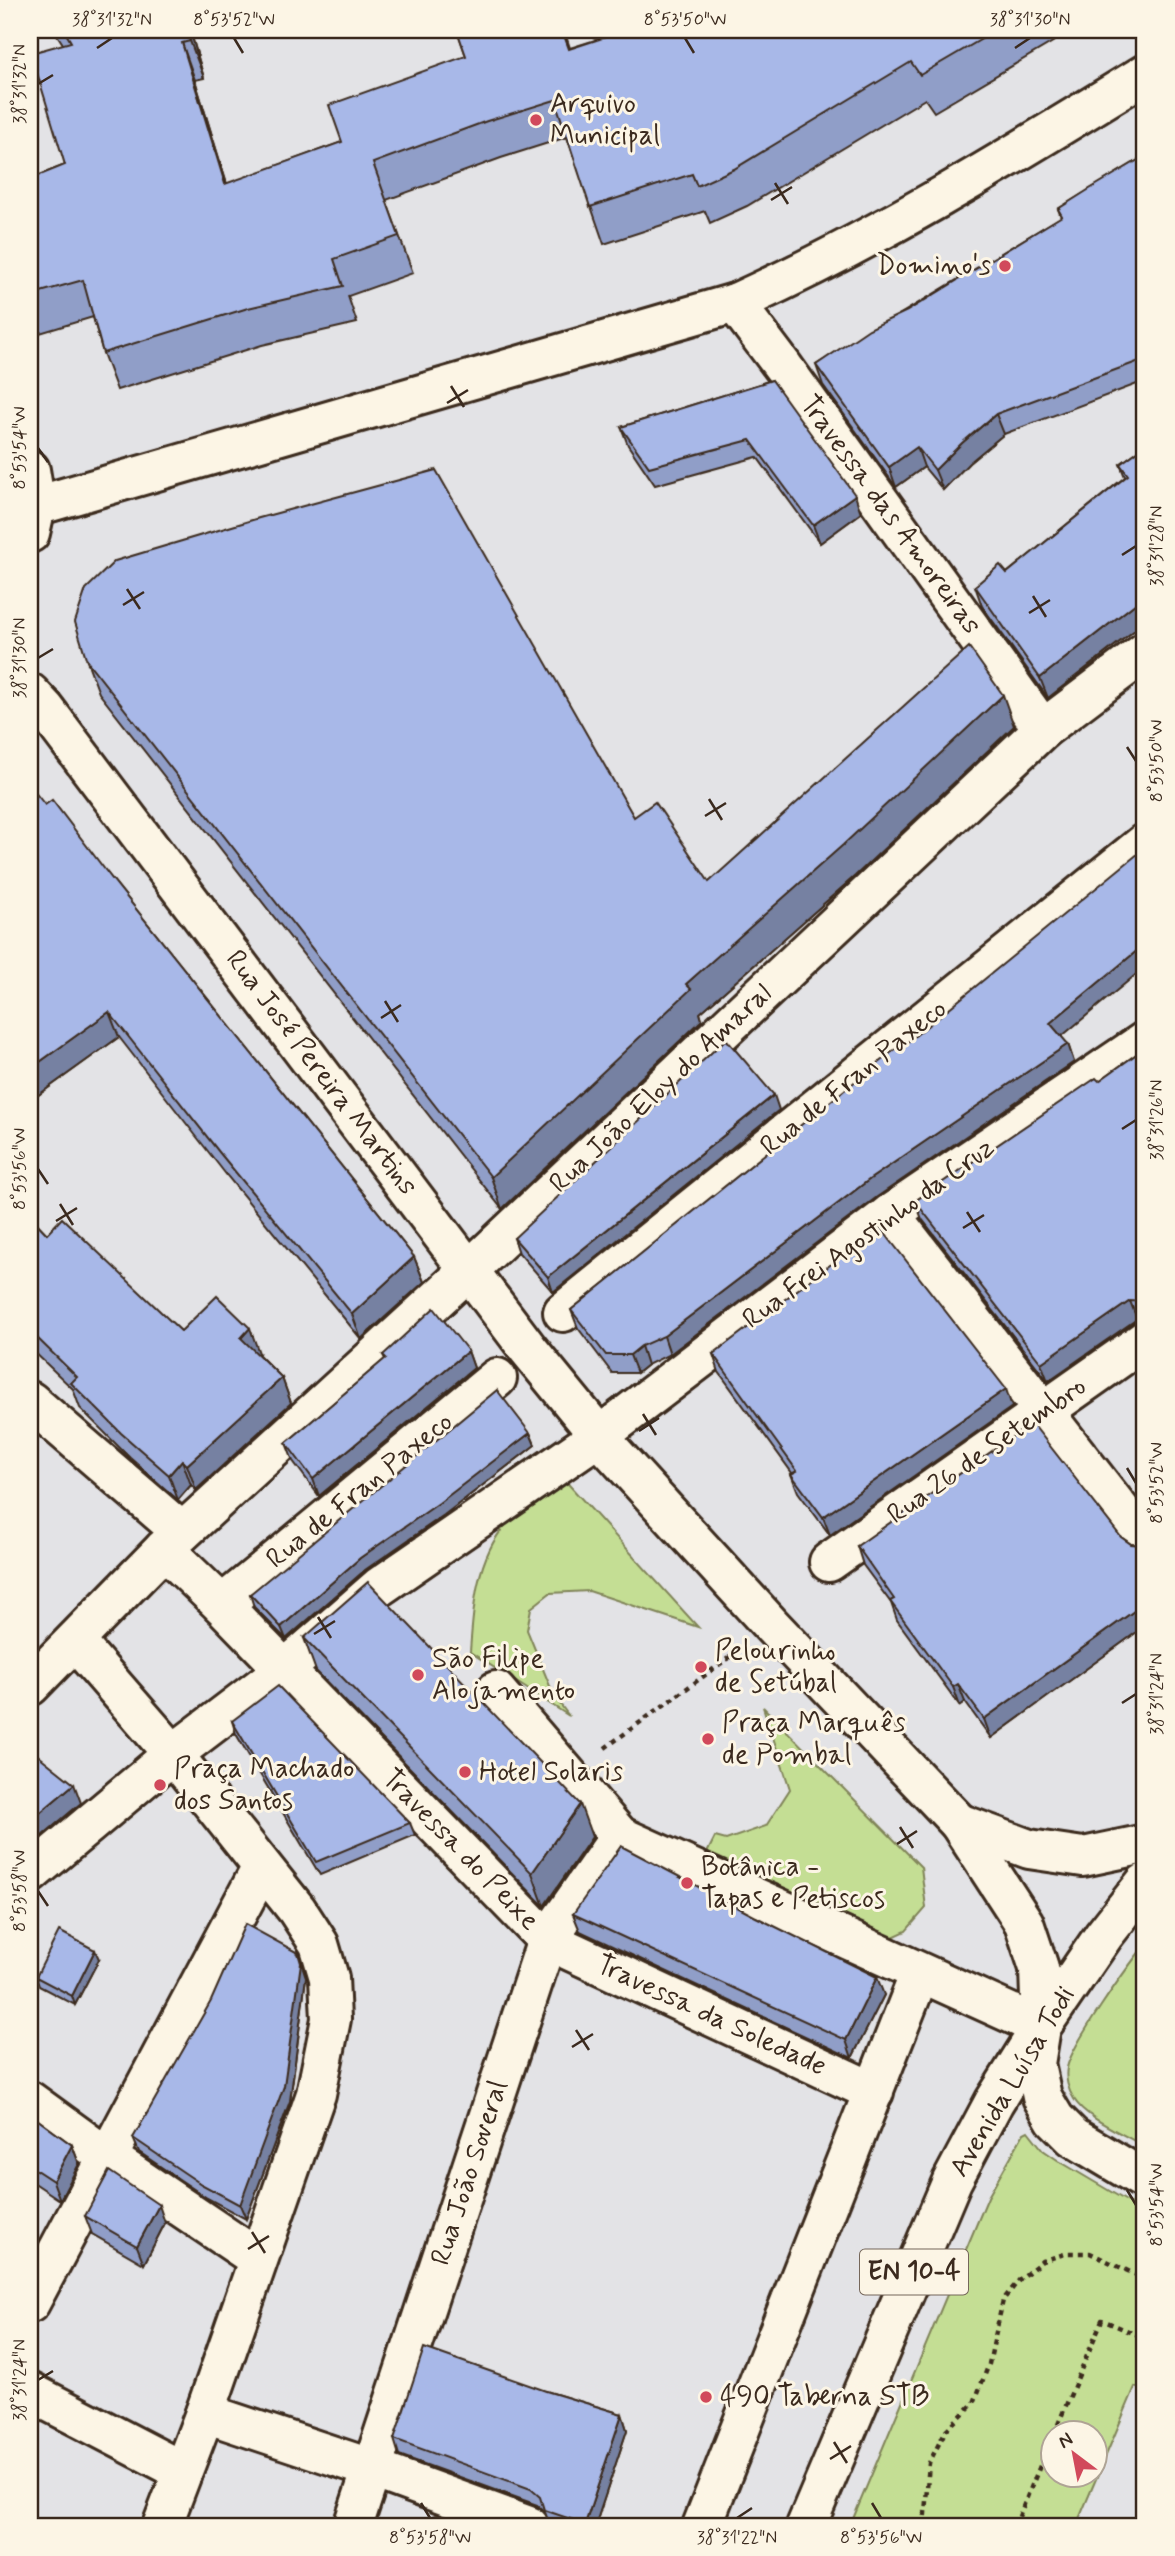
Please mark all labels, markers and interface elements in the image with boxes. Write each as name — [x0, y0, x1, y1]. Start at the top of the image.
text: 38°31'32"N — [72, 8, 152, 32]
text: 8°53'52"W — [193, 8, 275, 32]
text: 8°53'50"W — [644, 8, 726, 32]
text: 38°31'30"N — [990, 8, 1070, 32]
text: 38°31'32"N — [8, 44, 32, 124]
place label: Arquivo Municipal — [550, 86, 660, 155]
marker: Arquivo Municipal — [528, 112, 544, 128]
place label: Domino's — [876, 248, 991, 285]
marker: Domino's — [997, 258, 1013, 274]
street label: Travessa das Amoreiras — [791, 388, 989, 642]
text: 8°53'54"W — [8, 406, 32, 490]
text: 38°31'28"N — [1145, 506, 1169, 587]
text: 38°31'30"N — [8, 618, 32, 698]
text: 8°53'50"W — [1145, 720, 1169, 802]
street label: Rua José Pereira Martins — [216, 943, 426, 1203]
street label: Rua João Eloy do Amaral — [542, 976, 780, 1202]
street label: Rua de Fran Paxeco — [753, 991, 955, 1165]
text: 38°31'26"N — [1145, 1079, 1169, 1161]
text: 8°53'56"W — [8, 1128, 32, 1210]
street label: Rua Frei Agostinho da Cruz — [736, 1130, 1002, 1338]
street label: Rua 26 de Setembro — [880, 1368, 1094, 1534]
street label: Rua de Fran Paxeco — [259, 1404, 461, 1578]
text: 8°53'52"W — [1145, 1442, 1169, 1524]
place label: Pelourinho de Setúbal — [715, 1633, 837, 1702]
place label: São Filipe Alojamento — [432, 1641, 575, 1710]
text: 38°31'24"N — [1145, 1653, 1169, 1735]
marker: Pelourinho de Setúbal — [693, 1659, 709, 1675]
marker: São Filipe Alojamento — [410, 1667, 426, 1683]
place label: Praça Marquês de Pombal — [722, 1705, 906, 1774]
marker: Praça Marquês de Pombal — [700, 1731, 716, 1747]
place label: Praça Machado dos Santos — [174, 1751, 354, 1820]
place label: Hotel Solaris — [479, 1754, 623, 1791]
street label: Travessa do Peixe — [373, 1761, 547, 1939]
marker: Hotel Solaris — [457, 1764, 473, 1780]
marker: Praça Machado dos Santos — [152, 1777, 168, 1793]
place label: Botânica - Tapas e Petiscos — [701, 1849, 885, 1918]
text: 8°53'58"W — [8, 1850, 32, 1932]
marker: Botânica - Tapas e Petiscos — [679, 1875, 695, 1891]
street label: Travessa da Soledade — [590, 1946, 832, 2086]
street label: Avenida Luísa Todi — [941, 1980, 1085, 2184]
street label: Rua João Soveral — [423, 2076, 517, 2270]
text: 8°53'54"W — [1145, 2163, 1169, 2247]
road number: EN 10-4 — [860, 2250, 968, 2294]
text: 38°31'24"N — [8, 2339, 32, 2421]
place label: 490 Taberna STB — [720, 2379, 929, 2416]
marker: 490 Taberna STB — [698, 2389, 714, 2405]
north arrow — [1038, 2420, 1108, 2490]
text: N — [1054, 2427, 1078, 2455]
text: 8°53'58"W — [389, 2526, 471, 2550]
text: 38°31'22"N — [697, 2526, 777, 2550]
text: 8°53'56"W — [840, 2526, 922, 2550]

